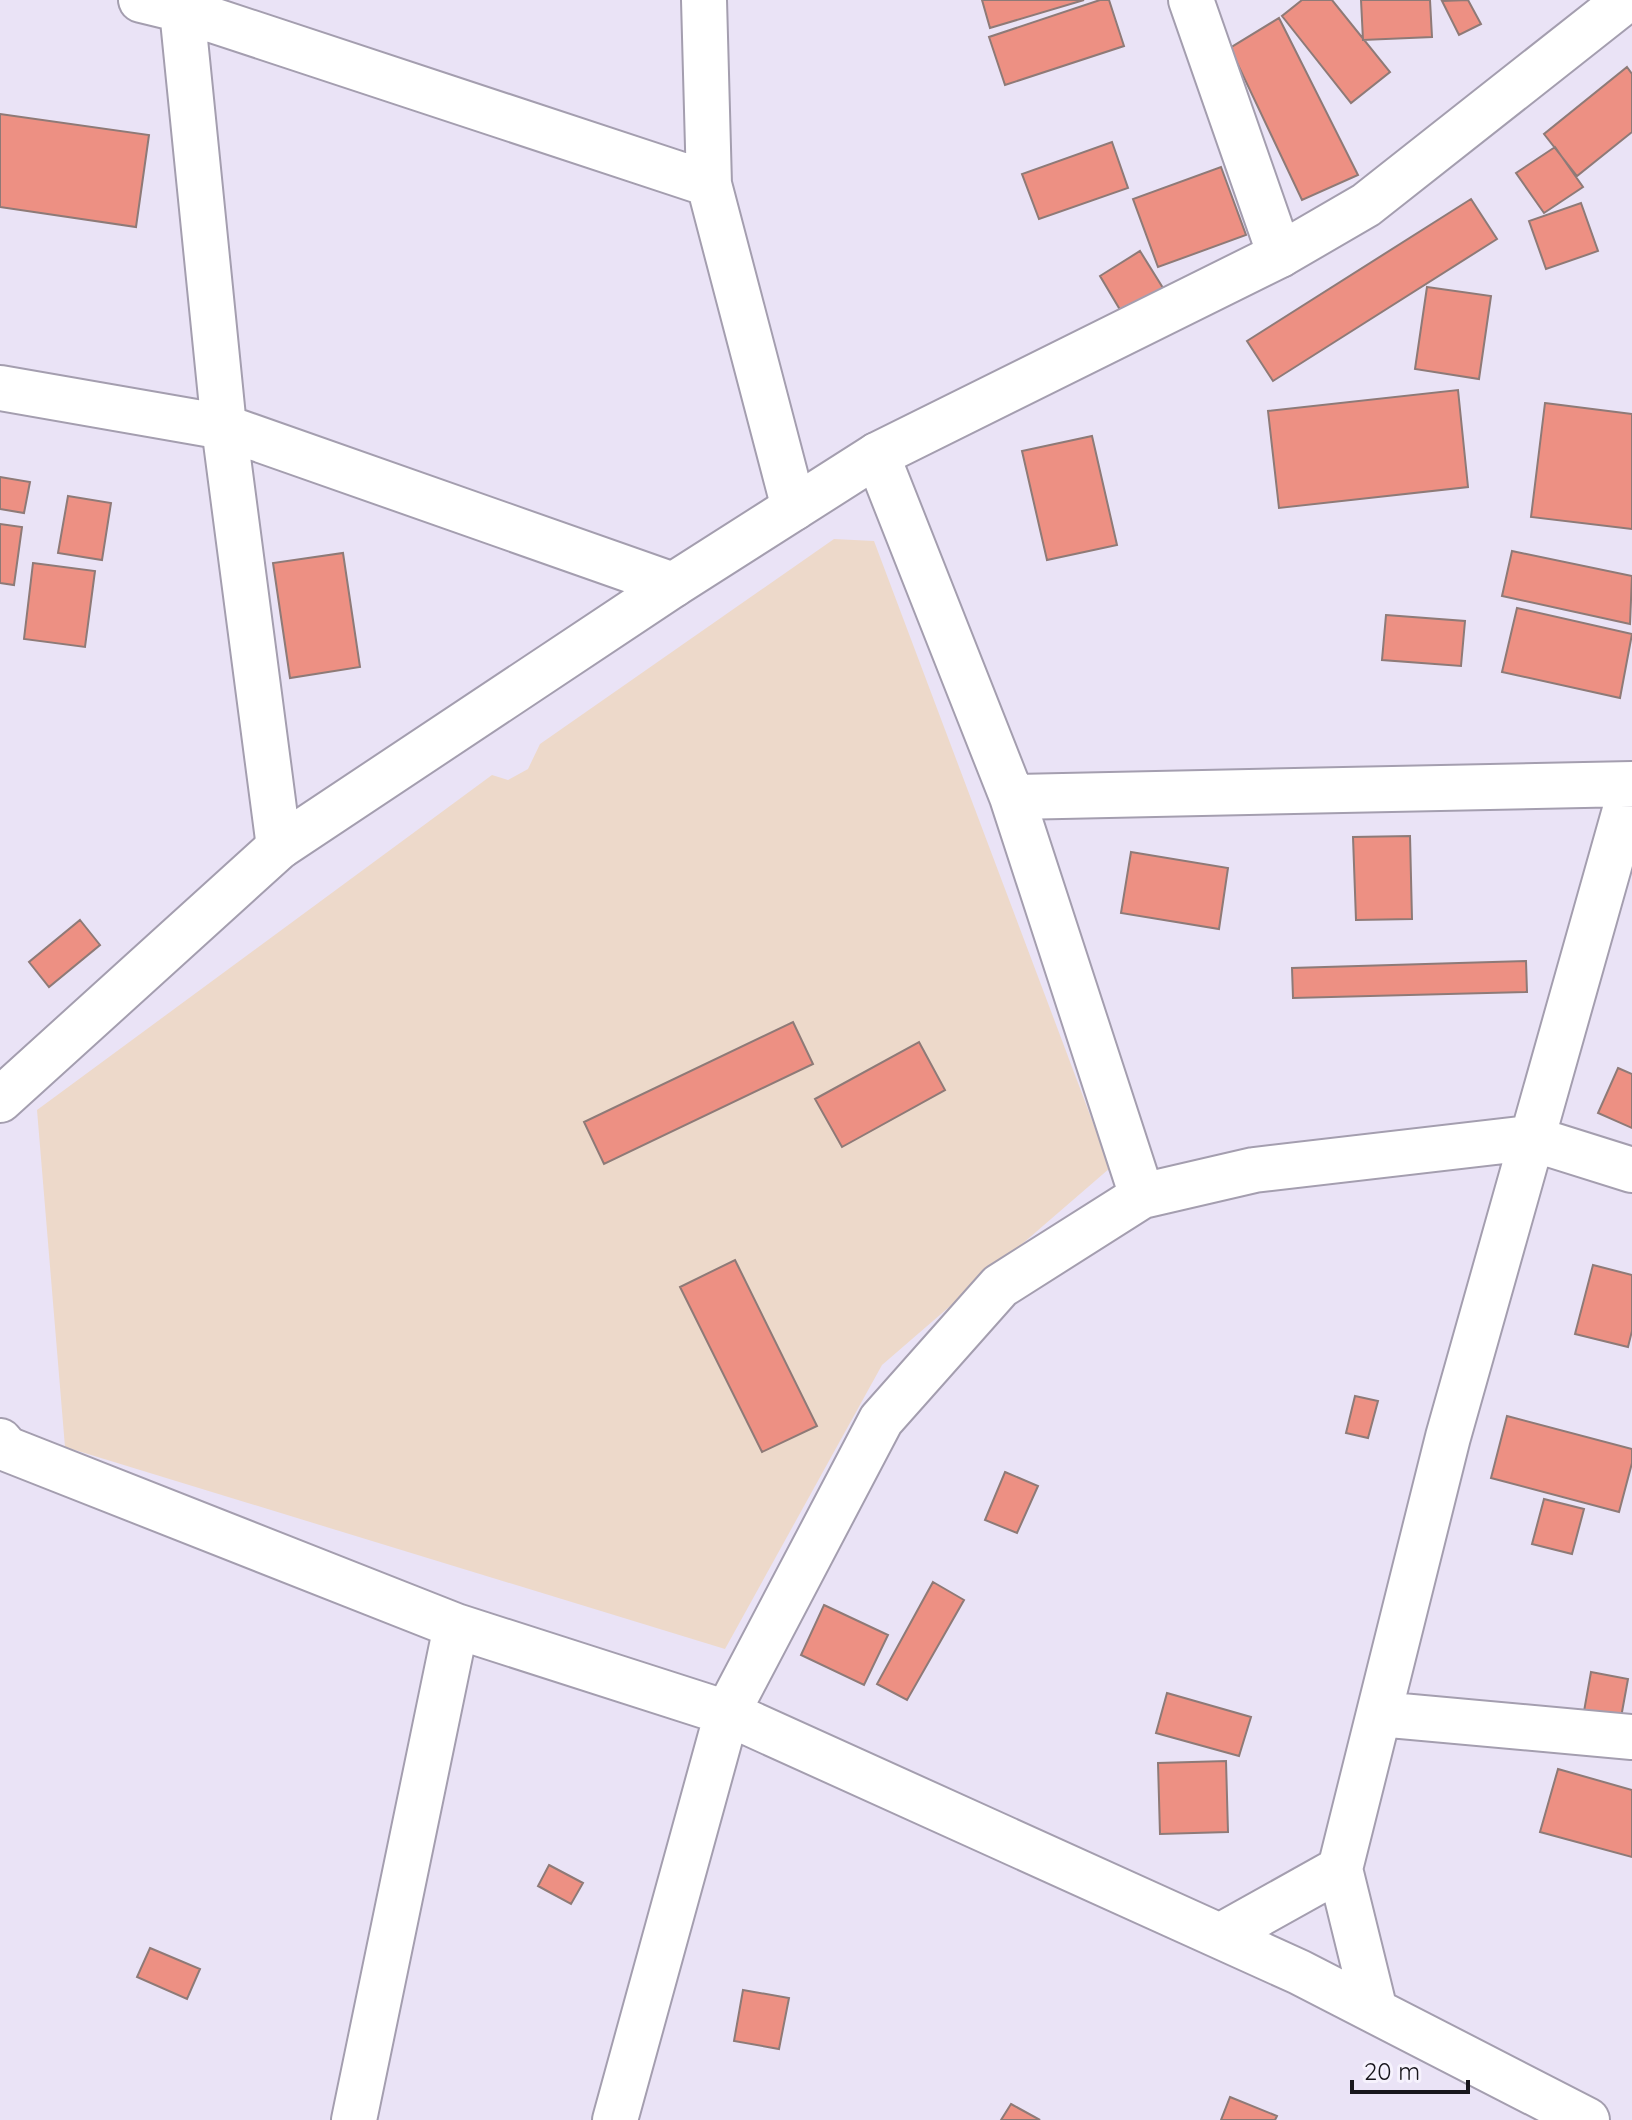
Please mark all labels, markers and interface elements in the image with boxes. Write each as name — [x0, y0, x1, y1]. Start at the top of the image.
scale bar — [1352, 2044, 1468, 2094]
text: 20 m — [1364, 2056, 1420, 2086]

